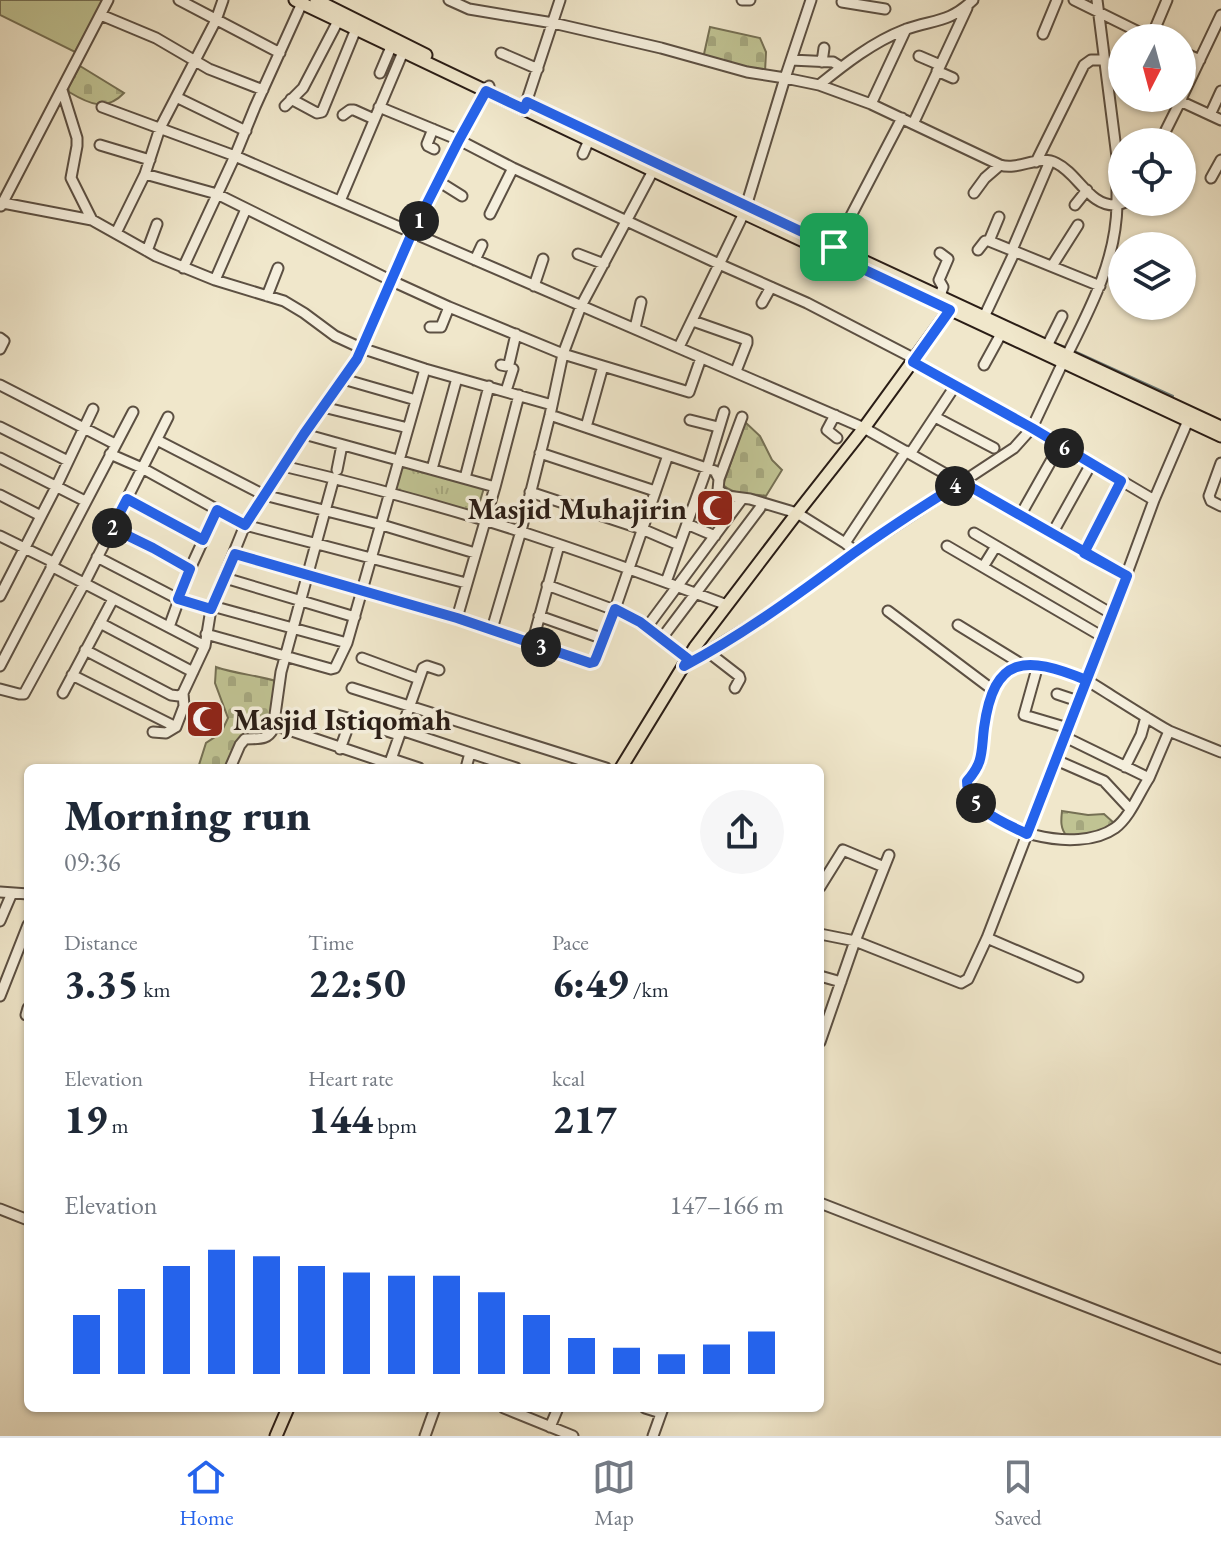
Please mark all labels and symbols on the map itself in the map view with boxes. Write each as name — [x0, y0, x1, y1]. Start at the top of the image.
north arrow — [1108, 24, 1196, 112]
pin: 1 — [399, 201, 439, 241]
pin — [800, 213, 868, 281]
pin: 6 — [1044, 428, 1084, 468]
pin: 4 — [935, 466, 975, 506]
mosque icon: Masjid Muhajirin — [694, 487, 736, 529]
place label: Masjid Muhajirin — [467, 489, 687, 528]
pin: 2 — [92, 508, 132, 548]
pin: 3 — [521, 627, 561, 667]
mosque icon: Masjid Istiqomah — [184, 698, 226, 740]
place label: Masjid Istiqomah — [233, 700, 452, 739]
pin: 5 — [956, 783, 996, 823]

